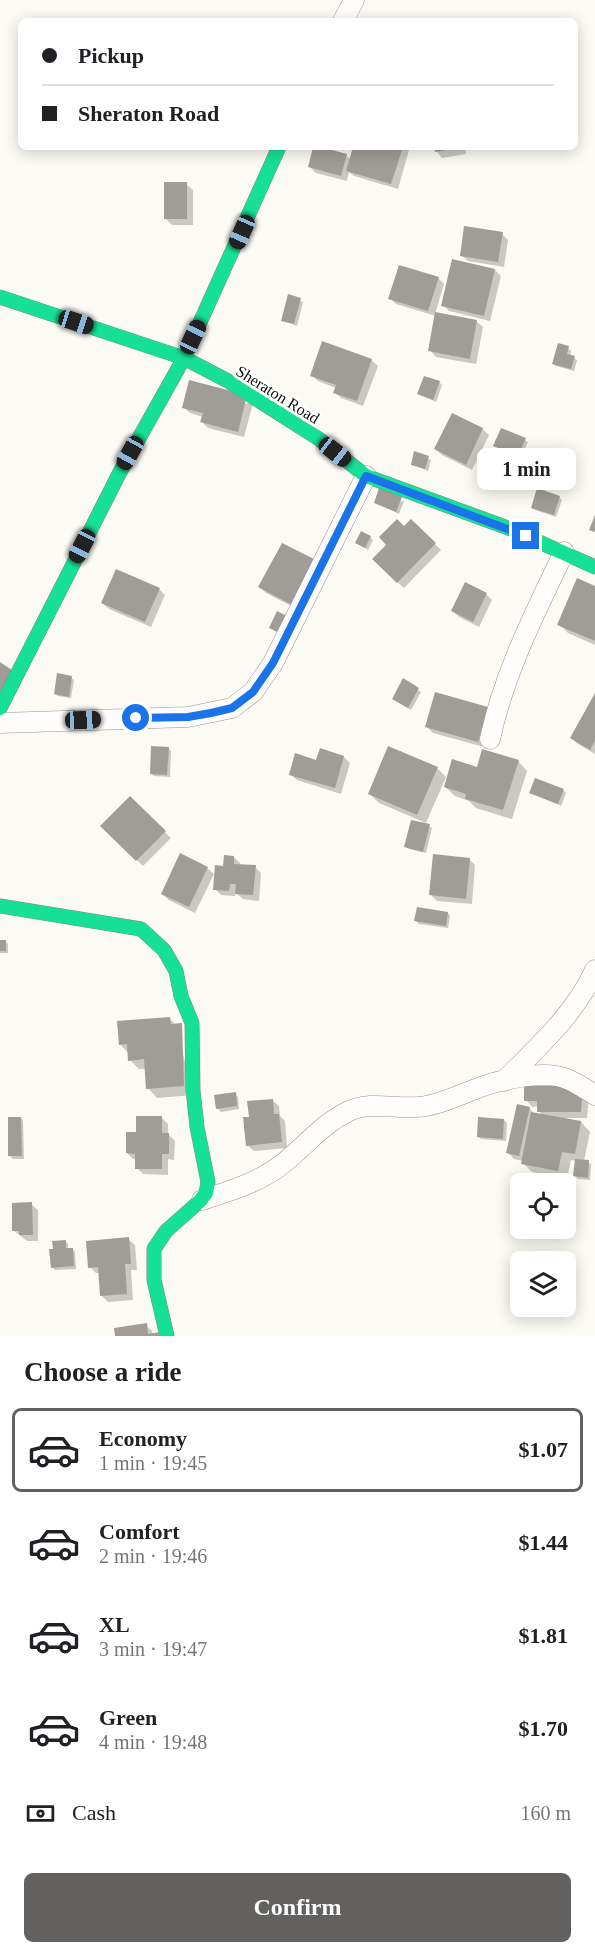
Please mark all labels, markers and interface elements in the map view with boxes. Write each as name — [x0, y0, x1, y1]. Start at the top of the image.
text: Pickup — [78, 43, 144, 68]
text: Sheraton Road — [78, 101, 219, 126]
car — [226, 212, 258, 252]
car — [56, 308, 96, 336]
car — [177, 317, 209, 357]
street label: Sheraton Road — [233, 362, 322, 427]
car — [113, 433, 147, 473]
car — [315, 434, 355, 470]
callout: 1 min — [476, 449, 576, 491]
text: 1 min — [502, 458, 551, 480]
route end — [512, 522, 539, 549]
car — [66, 526, 98, 566]
route start — [122, 704, 149, 731]
car — [65, 710, 101, 730]
map controls — [510, 1173, 576, 1317]
button: locate — [510, 1173, 576, 1239]
button: layers — [510, 1251, 576, 1317]
text: Choose a ride — [24, 1357, 182, 1387]
icon: car — [27, 1423, 81, 1477]
text: Economy — [99, 1426, 187, 1451]
text: $1.07 — [519, 1437, 568, 1462]
text: 1 min · 19:45 — [99, 1452, 207, 1474]
icon: car — [27, 1516, 81, 1570]
text: Comfort — [99, 1519, 180, 1544]
text: $1.44 — [519, 1530, 568, 1555]
text: 2 min · 19:46 — [99, 1545, 207, 1567]
icon: car — [27, 1609, 81, 1663]
text: XL — [99, 1612, 130, 1637]
text: $1.81 — [519, 1623, 568, 1648]
text: 3 min · 19:47 — [99, 1638, 207, 1660]
icon: car — [27, 1702, 81, 1756]
text: Green — [99, 1705, 157, 1730]
text: $1.70 — [519, 1716, 568, 1741]
text: 4 min · 19:48 — [99, 1731, 207, 1753]
icon: cash — [24, 1797, 57, 1830]
text: Cash — [72, 1800, 116, 1825]
text: 160 m — [520, 1802, 571, 1824]
button: Confirm — [24, 1873, 571, 1942]

